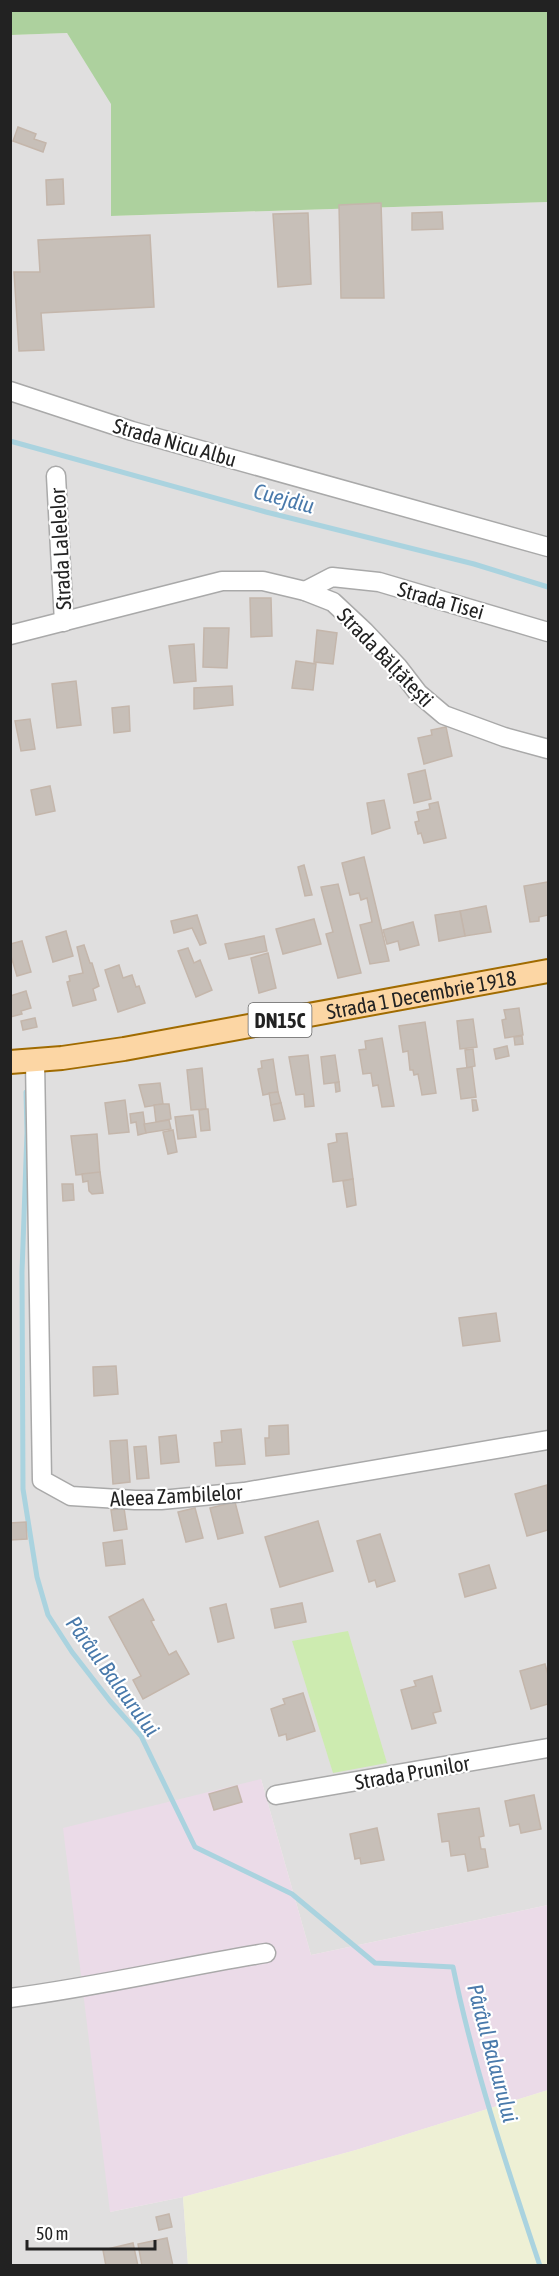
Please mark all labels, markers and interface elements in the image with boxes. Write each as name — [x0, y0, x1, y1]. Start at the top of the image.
street label: Strada Nicu Albu — [111, 413, 239, 471]
water label: Cuejdiu — [251, 477, 318, 519]
street label: Strada Lalelelor — [45, 487, 75, 611]
street label: Strada Tisei — [395, 576, 487, 624]
street label: Strada Bălțătești — [333, 603, 439, 711]
street label: Strada 1 Decembrie 1918 — [324, 965, 518, 1024]
road number: DN15C — [248, 1003, 312, 1037]
street label: Aleea Zambilelor — [109, 1480, 244, 1510]
water label: Pârâul Balaurului — [61, 1611, 165, 1741]
street label: Strada Prunilor — [353, 1750, 472, 1794]
water label: Pârâul Balaurului — [462, 1981, 524, 2125]
scale bar — [27, 2213, 154, 2251]
text: 50 m — [36, 2223, 68, 2244]

